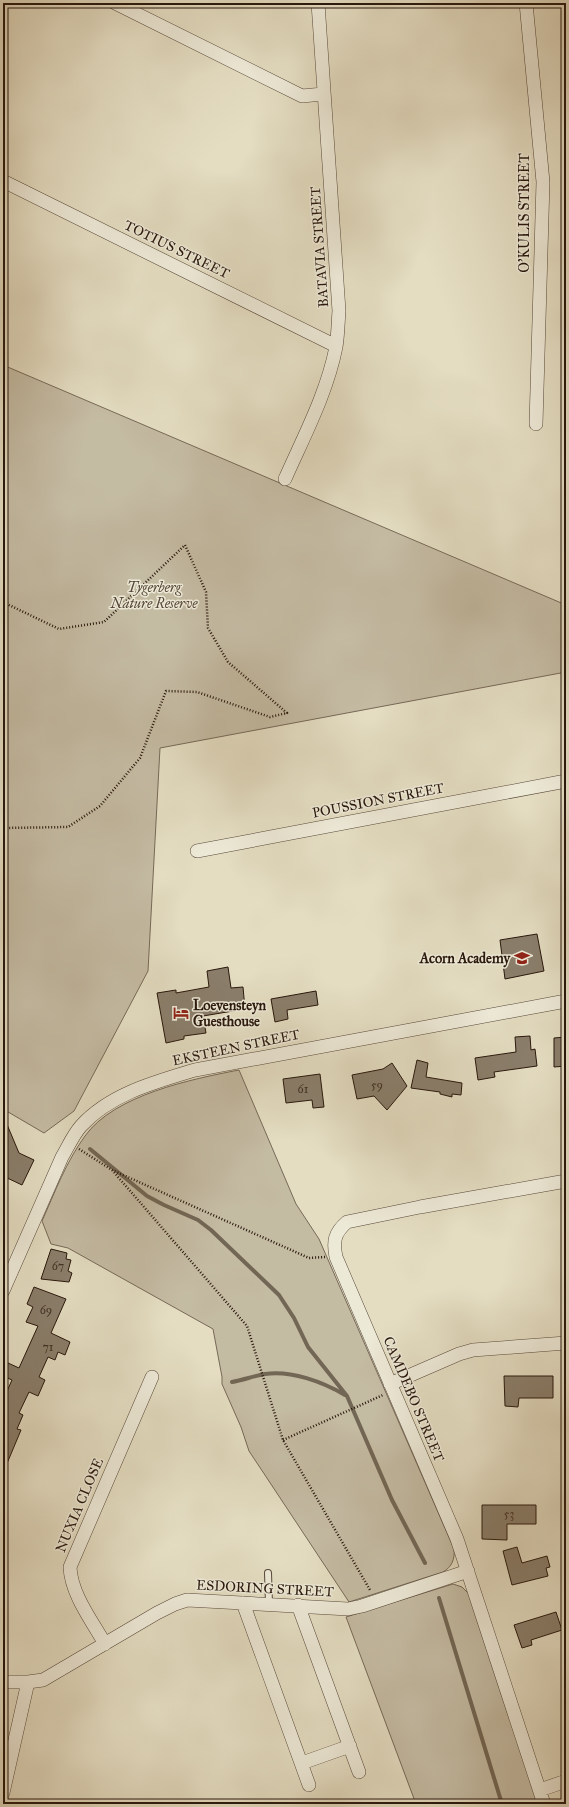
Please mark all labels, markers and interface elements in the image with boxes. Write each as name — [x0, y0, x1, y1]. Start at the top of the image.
street label: O'KULIS STREET — [516, 153, 533, 273]
street label: BATAVIA STREET — [307, 185, 332, 308]
street label: TOTIUS STREET — [121, 217, 233, 282]
park label: Tygerberg Nature Reserve — [110, 579, 198, 612]
street label: POUSSION STREET — [311, 779, 446, 822]
school or university icon: Acorn Academy — [513, 949, 531, 967]
place label: Acorn Academy — [419, 950, 511, 968]
place label: Loevensteyn Guesthouse — [193, 997, 267, 1030]
hotel icon: Loevensteyn Guesthouse — [172, 1004, 190, 1022]
street label: EKSTEEN STREET — [171, 1026, 302, 1069]
house number: 59 — [371, 1078, 383, 1092]
house number: 61 — [298, 1082, 309, 1096]
house number: 67 — [52, 1259, 64, 1273]
house number: 69 — [40, 1303, 52, 1317]
street label: CAMDEBO STREET — [379, 1334, 448, 1465]
house number: 71 — [42, 1340, 54, 1354]
street label: NUXIA CLOSE — [52, 1455, 107, 1555]
house number: 53 — [504, 1507, 514, 1521]
street label: ESDORING STREET — [196, 1576, 335, 1601]

